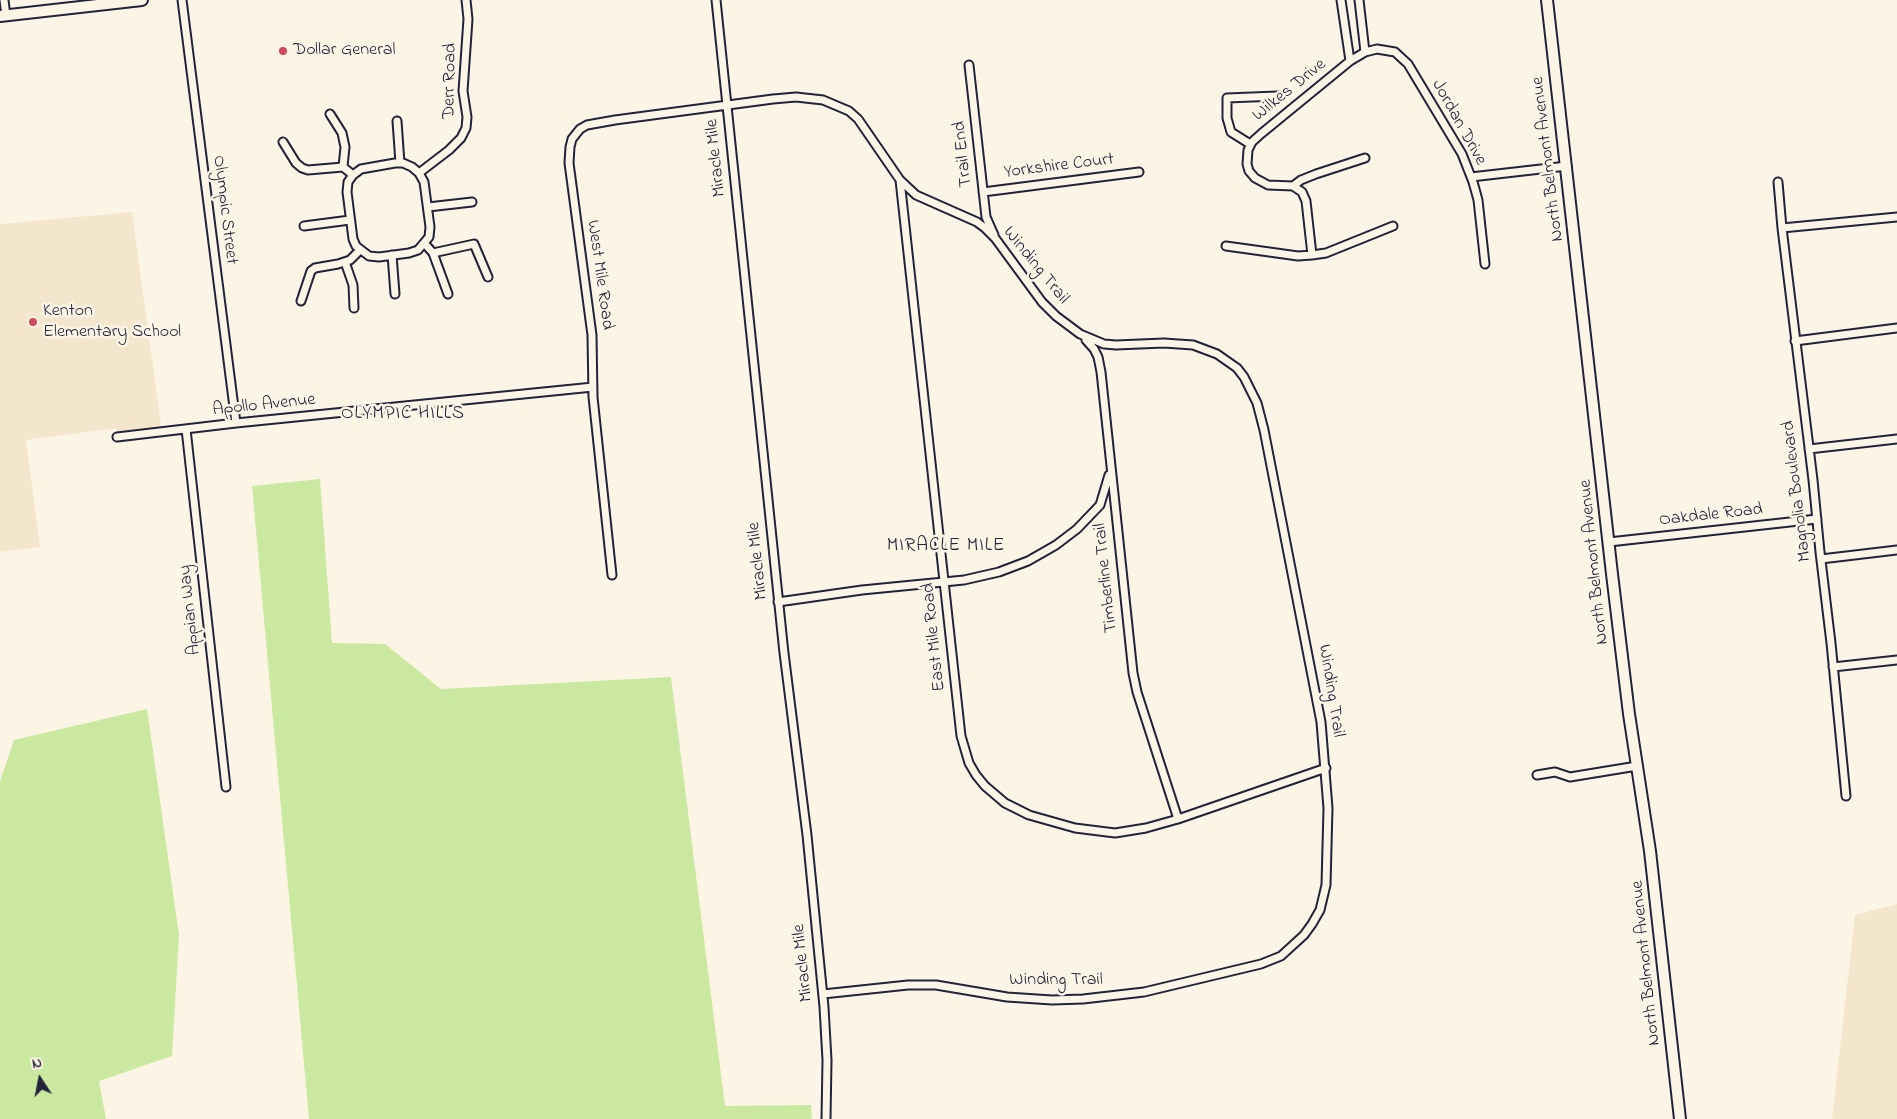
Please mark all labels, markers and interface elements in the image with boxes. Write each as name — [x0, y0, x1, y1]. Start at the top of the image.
place label: Dollar General — [293, 40, 395, 62]
street label: Derr Road — [440, 43, 462, 119]
marker: Dollar General — [277, 45, 289, 57]
street label: Wilkes Drive — [1249, 55, 1331, 127]
street label: North Belmont Avenue — [1528, 75, 1570, 243]
street label: Jordan Drive — [1426, 76, 1490, 170]
street label: Miracle Mile — [702, 118, 732, 198]
street label: Trail End — [950, 120, 978, 188]
street label: Yorkshire Court — [1003, 150, 1115, 184]
street label: Olympic Street — [207, 154, 241, 266]
street label: West Mile Road — [581, 219, 617, 331]
street label: Winding Trail — [997, 223, 1073, 309]
place label: Kenton Elementary School — [43, 301, 181, 344]
marker: Kenton Elementary School — [27, 316, 39, 328]
street label: Apollo Avenue — [211, 390, 317, 422]
district label: OLYMPIC HILLS — [339, 404, 467, 426]
street label: Magnolia Boulevard — [1779, 419, 1817, 563]
street label: North Belmont Avenue — [1576, 478, 1614, 646]
street label: Oakdale Road — [1658, 500, 1764, 532]
street label: Miracle Mile — [744, 521, 774, 601]
street label: Timberline Trail — [1090, 522, 1124, 634]
district label: MIRACLE MILE — [885, 536, 1007, 558]
street label: Appian Way — [176, 564, 206, 656]
street label: East Mile Road — [919, 582, 951, 692]
street label: Winding Trail — [1312, 643, 1348, 739]
street label: North Belmont Avenue — [1628, 879, 1666, 1047]
street label: Miracle Mile — [789, 923, 819, 1003]
street label: Winding Trail — [1009, 970, 1103, 992]
text: N — [30, 1053, 44, 1075]
north arrow — [15, 1054, 65, 1104]

